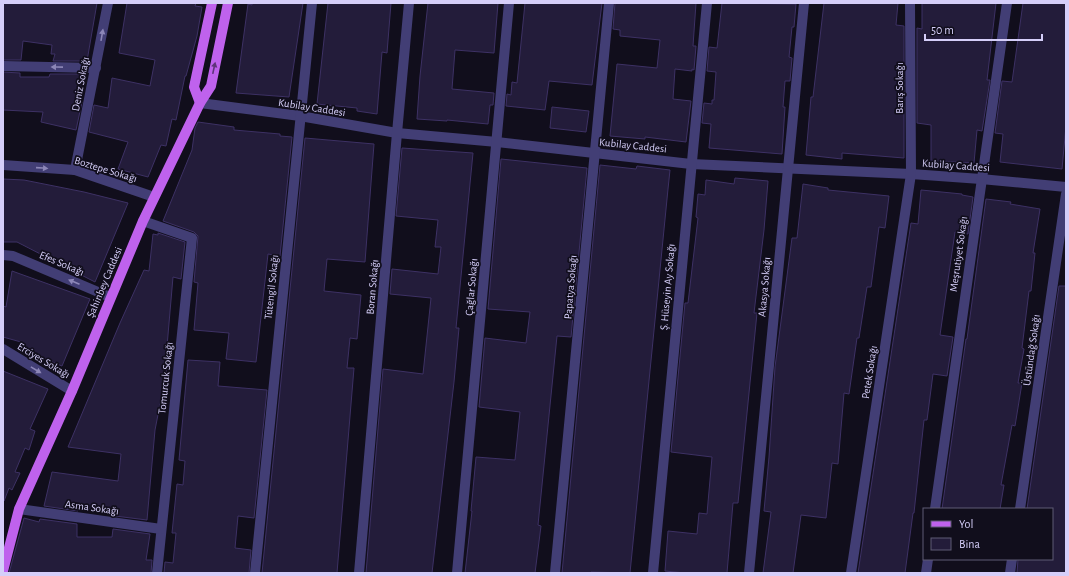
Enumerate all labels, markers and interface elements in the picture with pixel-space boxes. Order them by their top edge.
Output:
scale bar [925,16,1042,42]
text: 50 m [931,24,954,36]
one-way arrow [99,29,105,41]
street label: Deniz Sokağı [70,56,91,112]
one-way arrow [212,62,218,74]
street label: Barış Sokağı [894,62,905,114]
one-way arrow [50,64,63,70]
street label: Kubilay Caddesi [278,97,346,118]
street label: Kubilay Caddesi [599,136,667,155]
street label: Boztepe Sokağı [73,155,138,184]
street label: Kubilay Caddesi [922,158,990,173]
one-way arrow [36,164,48,171]
street label: Meşrutiyet Sokağı [948,216,969,293]
street label: Ş. Hüseyin Ay Sokağı [658,243,677,331]
street label: Şahinbey Caddesi [85,245,124,319]
street label: Efes Sokağı [38,249,86,278]
street label: Tütengil Sokağı [263,254,280,320]
street label: Papatya Sokağı [562,254,579,320]
street label: Akasya Sokağı [756,257,773,317]
street label: Çağlar Sokağı [464,258,479,316]
street label: Boran Sokağı [365,259,380,315]
one-way arrow [69,279,80,285]
street label: Üstündağ Sokağı [1021,314,1042,386]
street label: Erciyes Sokağı [15,340,72,380]
street label: Tomurcuk Sokağı [156,341,175,415]
street label: Petek Sokağı [860,345,879,400]
one-way arrow [30,366,42,373]
street label: Asma Sokağı [64,498,120,517]
legend [923,508,1053,560]
text: Yol [959,518,973,530]
text: Bina [959,538,981,550]

